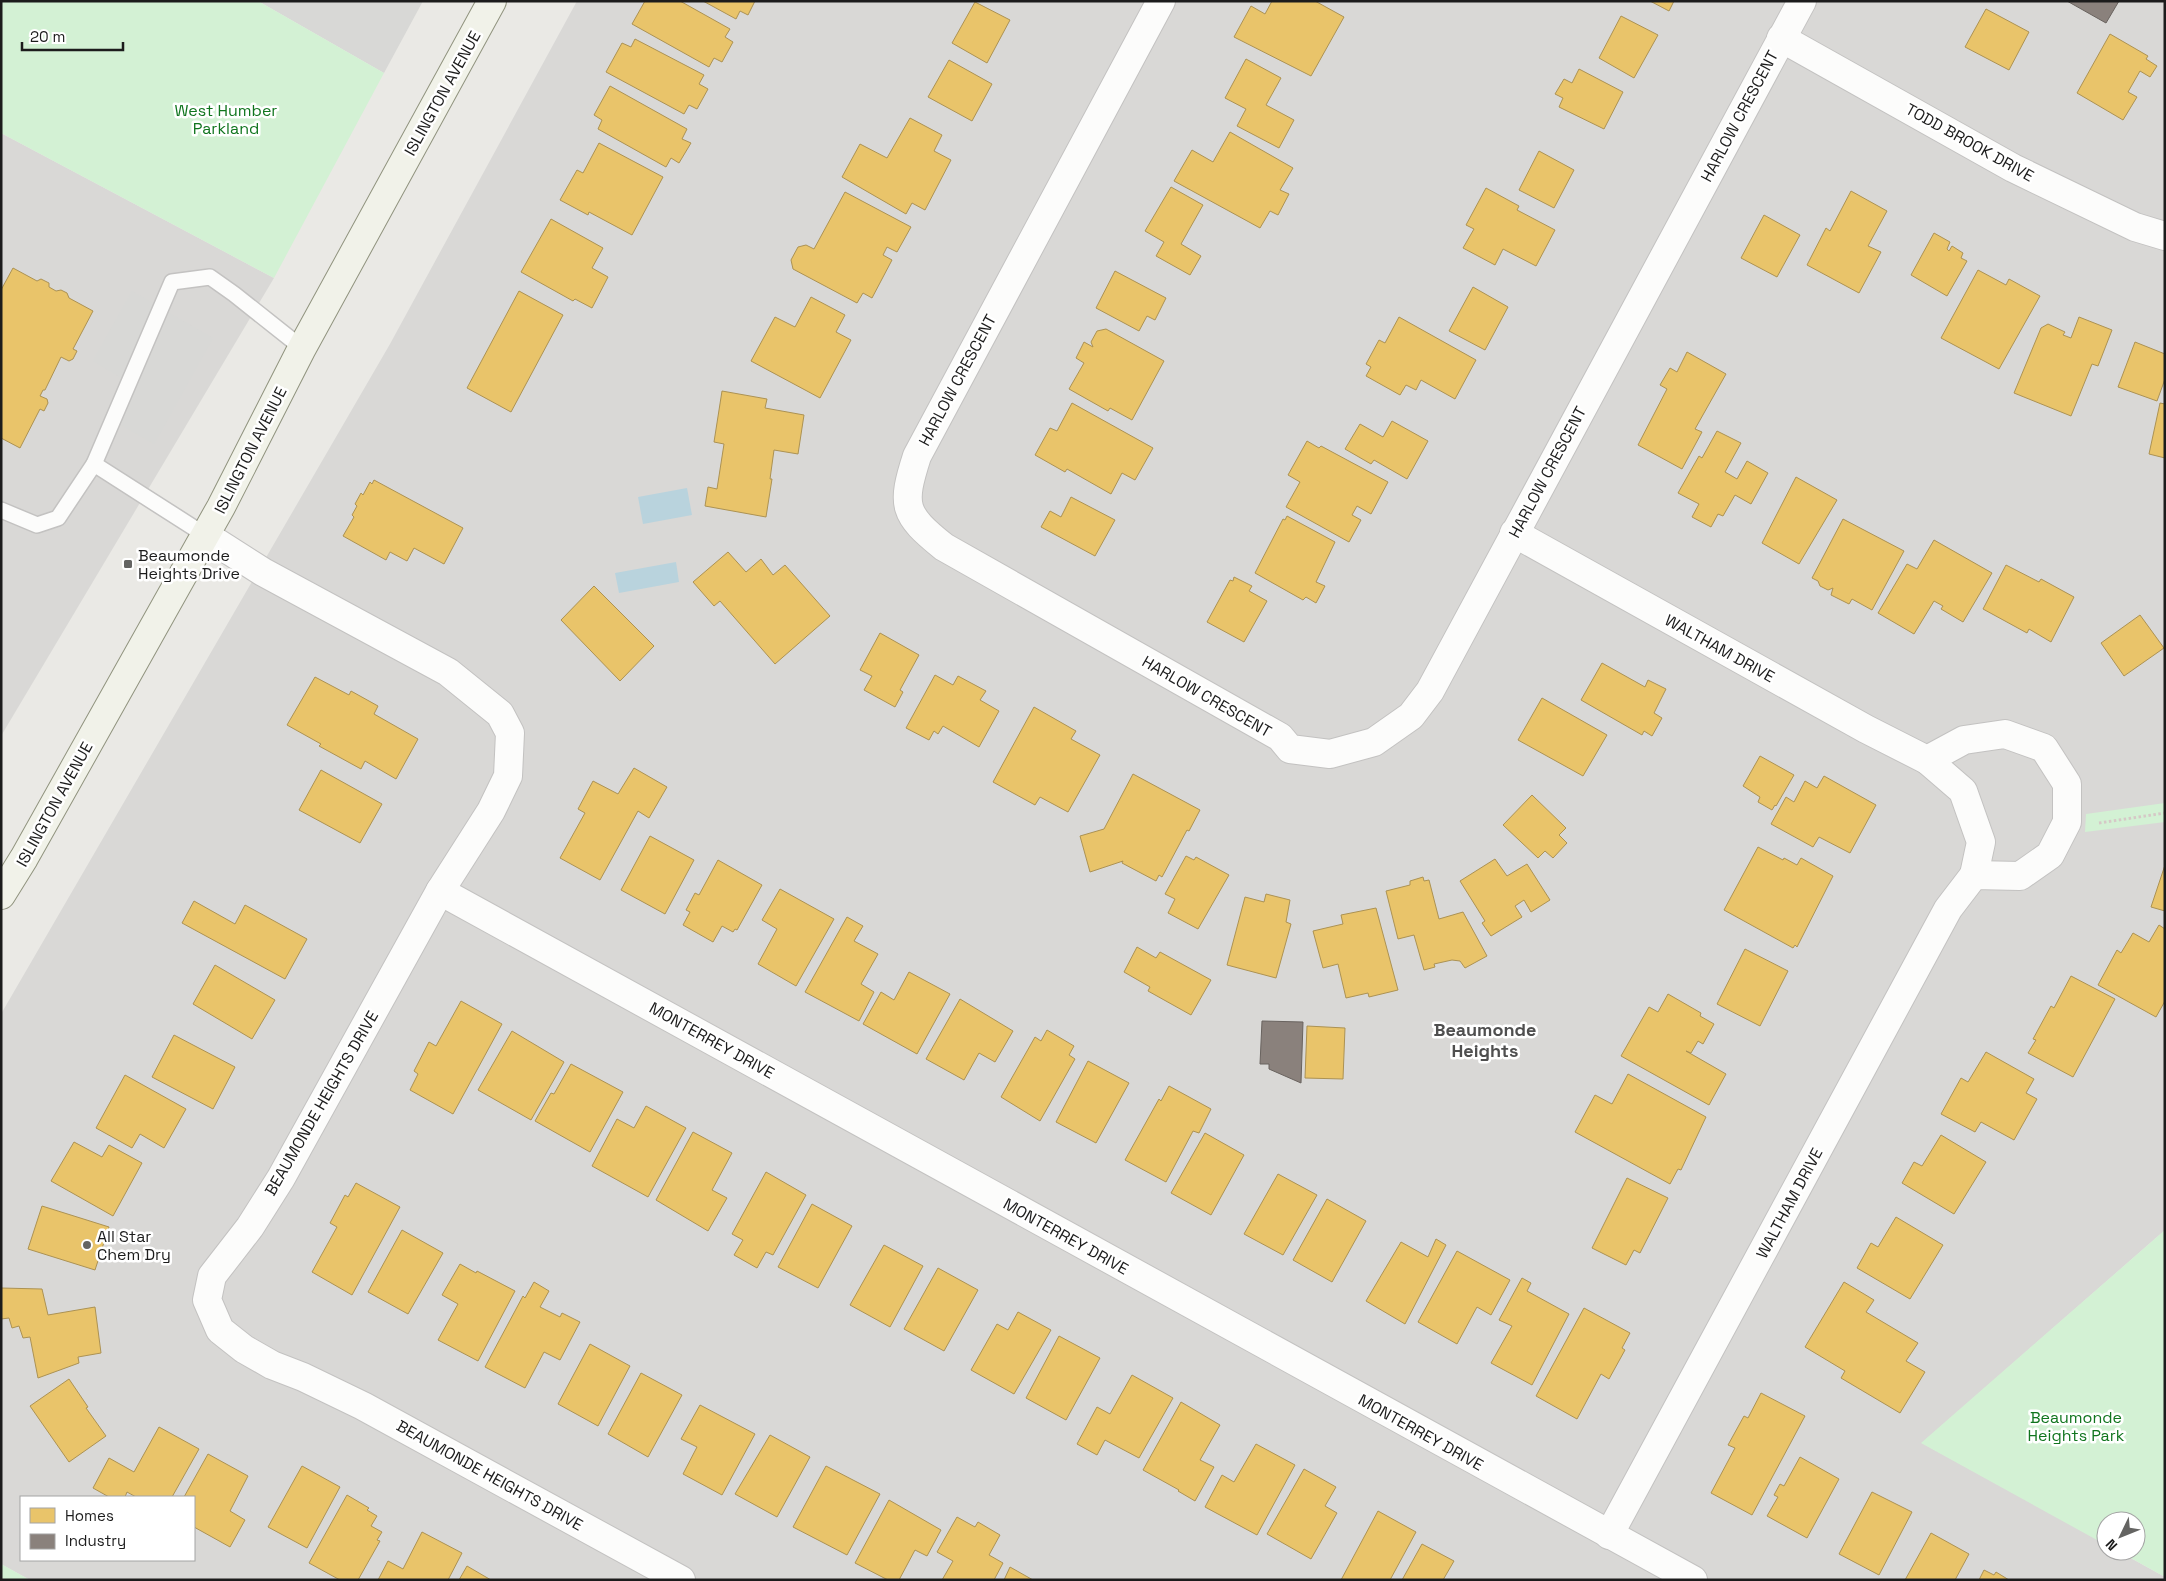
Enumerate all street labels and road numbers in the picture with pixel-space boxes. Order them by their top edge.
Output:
street label: ISLINGTON AVENUE [399,27,485,159]
street label: HARLOW CRESCENT [1696,47,1783,186]
street label: TODD BROOK DRIVE [1902,98,2038,186]
street label: HARLOW CRESCENT [914,311,1001,450]
street label: ISLINGTON AVENUE [209,383,292,517]
street label: HARLOW CRESCENT [1504,403,1591,542]
street label: WALTHAM DRIVE [1661,610,1778,687]
street label: HARLOW CRESCENT [1138,651,1275,742]
street label: ISLINGTON AVENUE [11,738,97,870]
street label: MONTERREY DRIVE [645,997,778,1084]
street label: BEAUMONDE HEIGHTS DRIVE [260,1007,383,1199]
street label: WALTHAM DRIVE [1751,1144,1827,1262]
street label: MONTERREY DRIVE [999,1193,1132,1280]
street label: MONTERREY DRIVE [1354,1389,1487,1476]
street label: BEAUMONDE HEIGHTS DRIVE [393,1415,587,1536]

